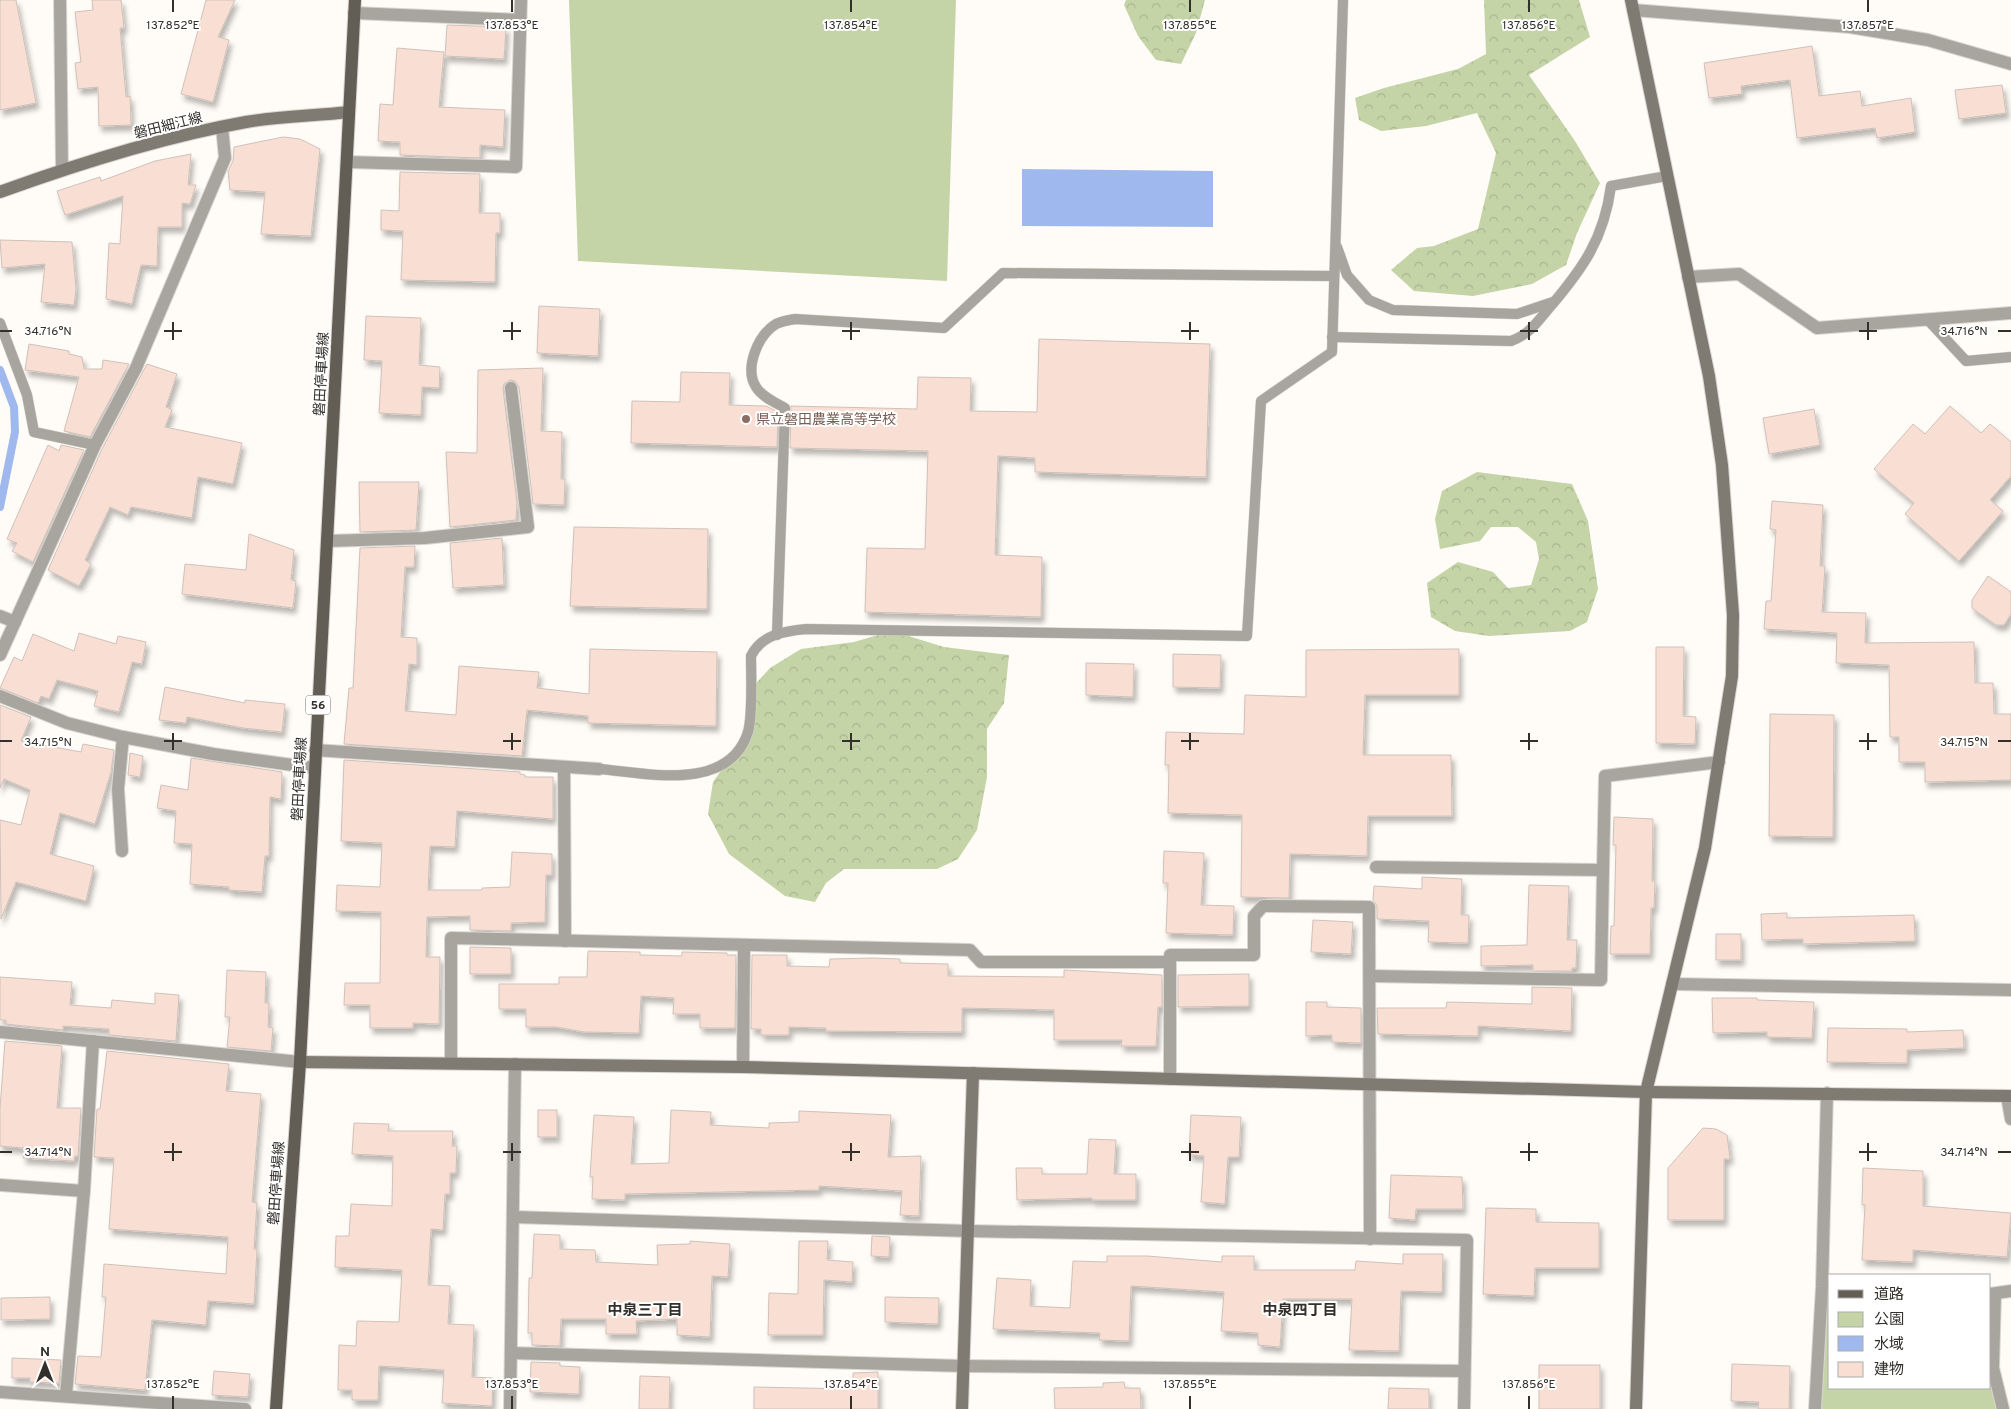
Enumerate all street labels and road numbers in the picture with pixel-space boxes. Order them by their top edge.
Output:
street label: 磐田細江線 [132,110,204,143]
street label: 磐田停車場線 [312,332,333,416]
road number: 56 [306,696,330,714]
street label: 磐田停車場線 [290,737,311,821]
street label: 磐田停車場線 [266,1141,289,1226]

